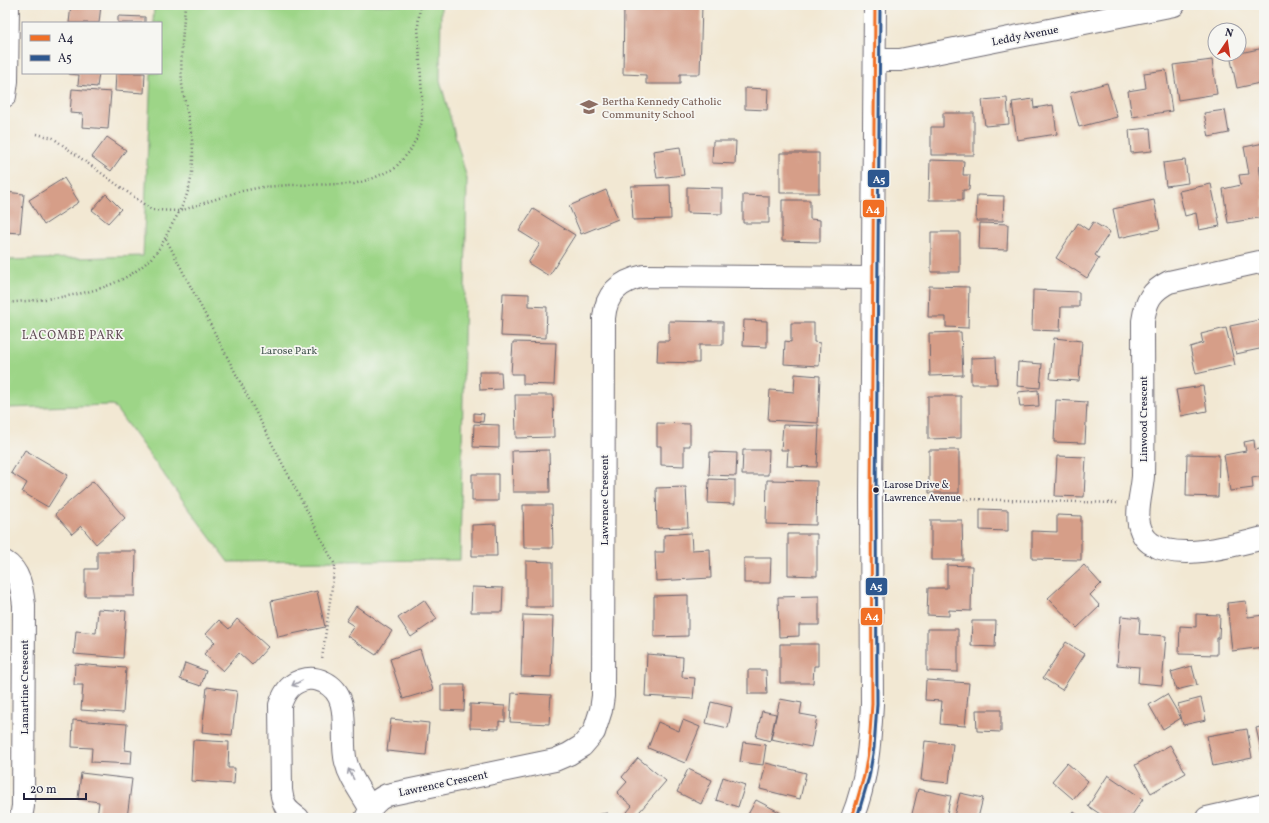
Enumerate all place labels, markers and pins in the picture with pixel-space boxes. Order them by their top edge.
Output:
place label: Bertha Kennedy Catholic Community School [602,95,722,123]
school or university icon: Bertha Kennedy Catholic Community School [579,97,599,117]
place label: Larose Drive & Lawrence Avenue [884,478,961,505]
marker: Larose Drive & Lawrence Avenue [871,485,881,495]

